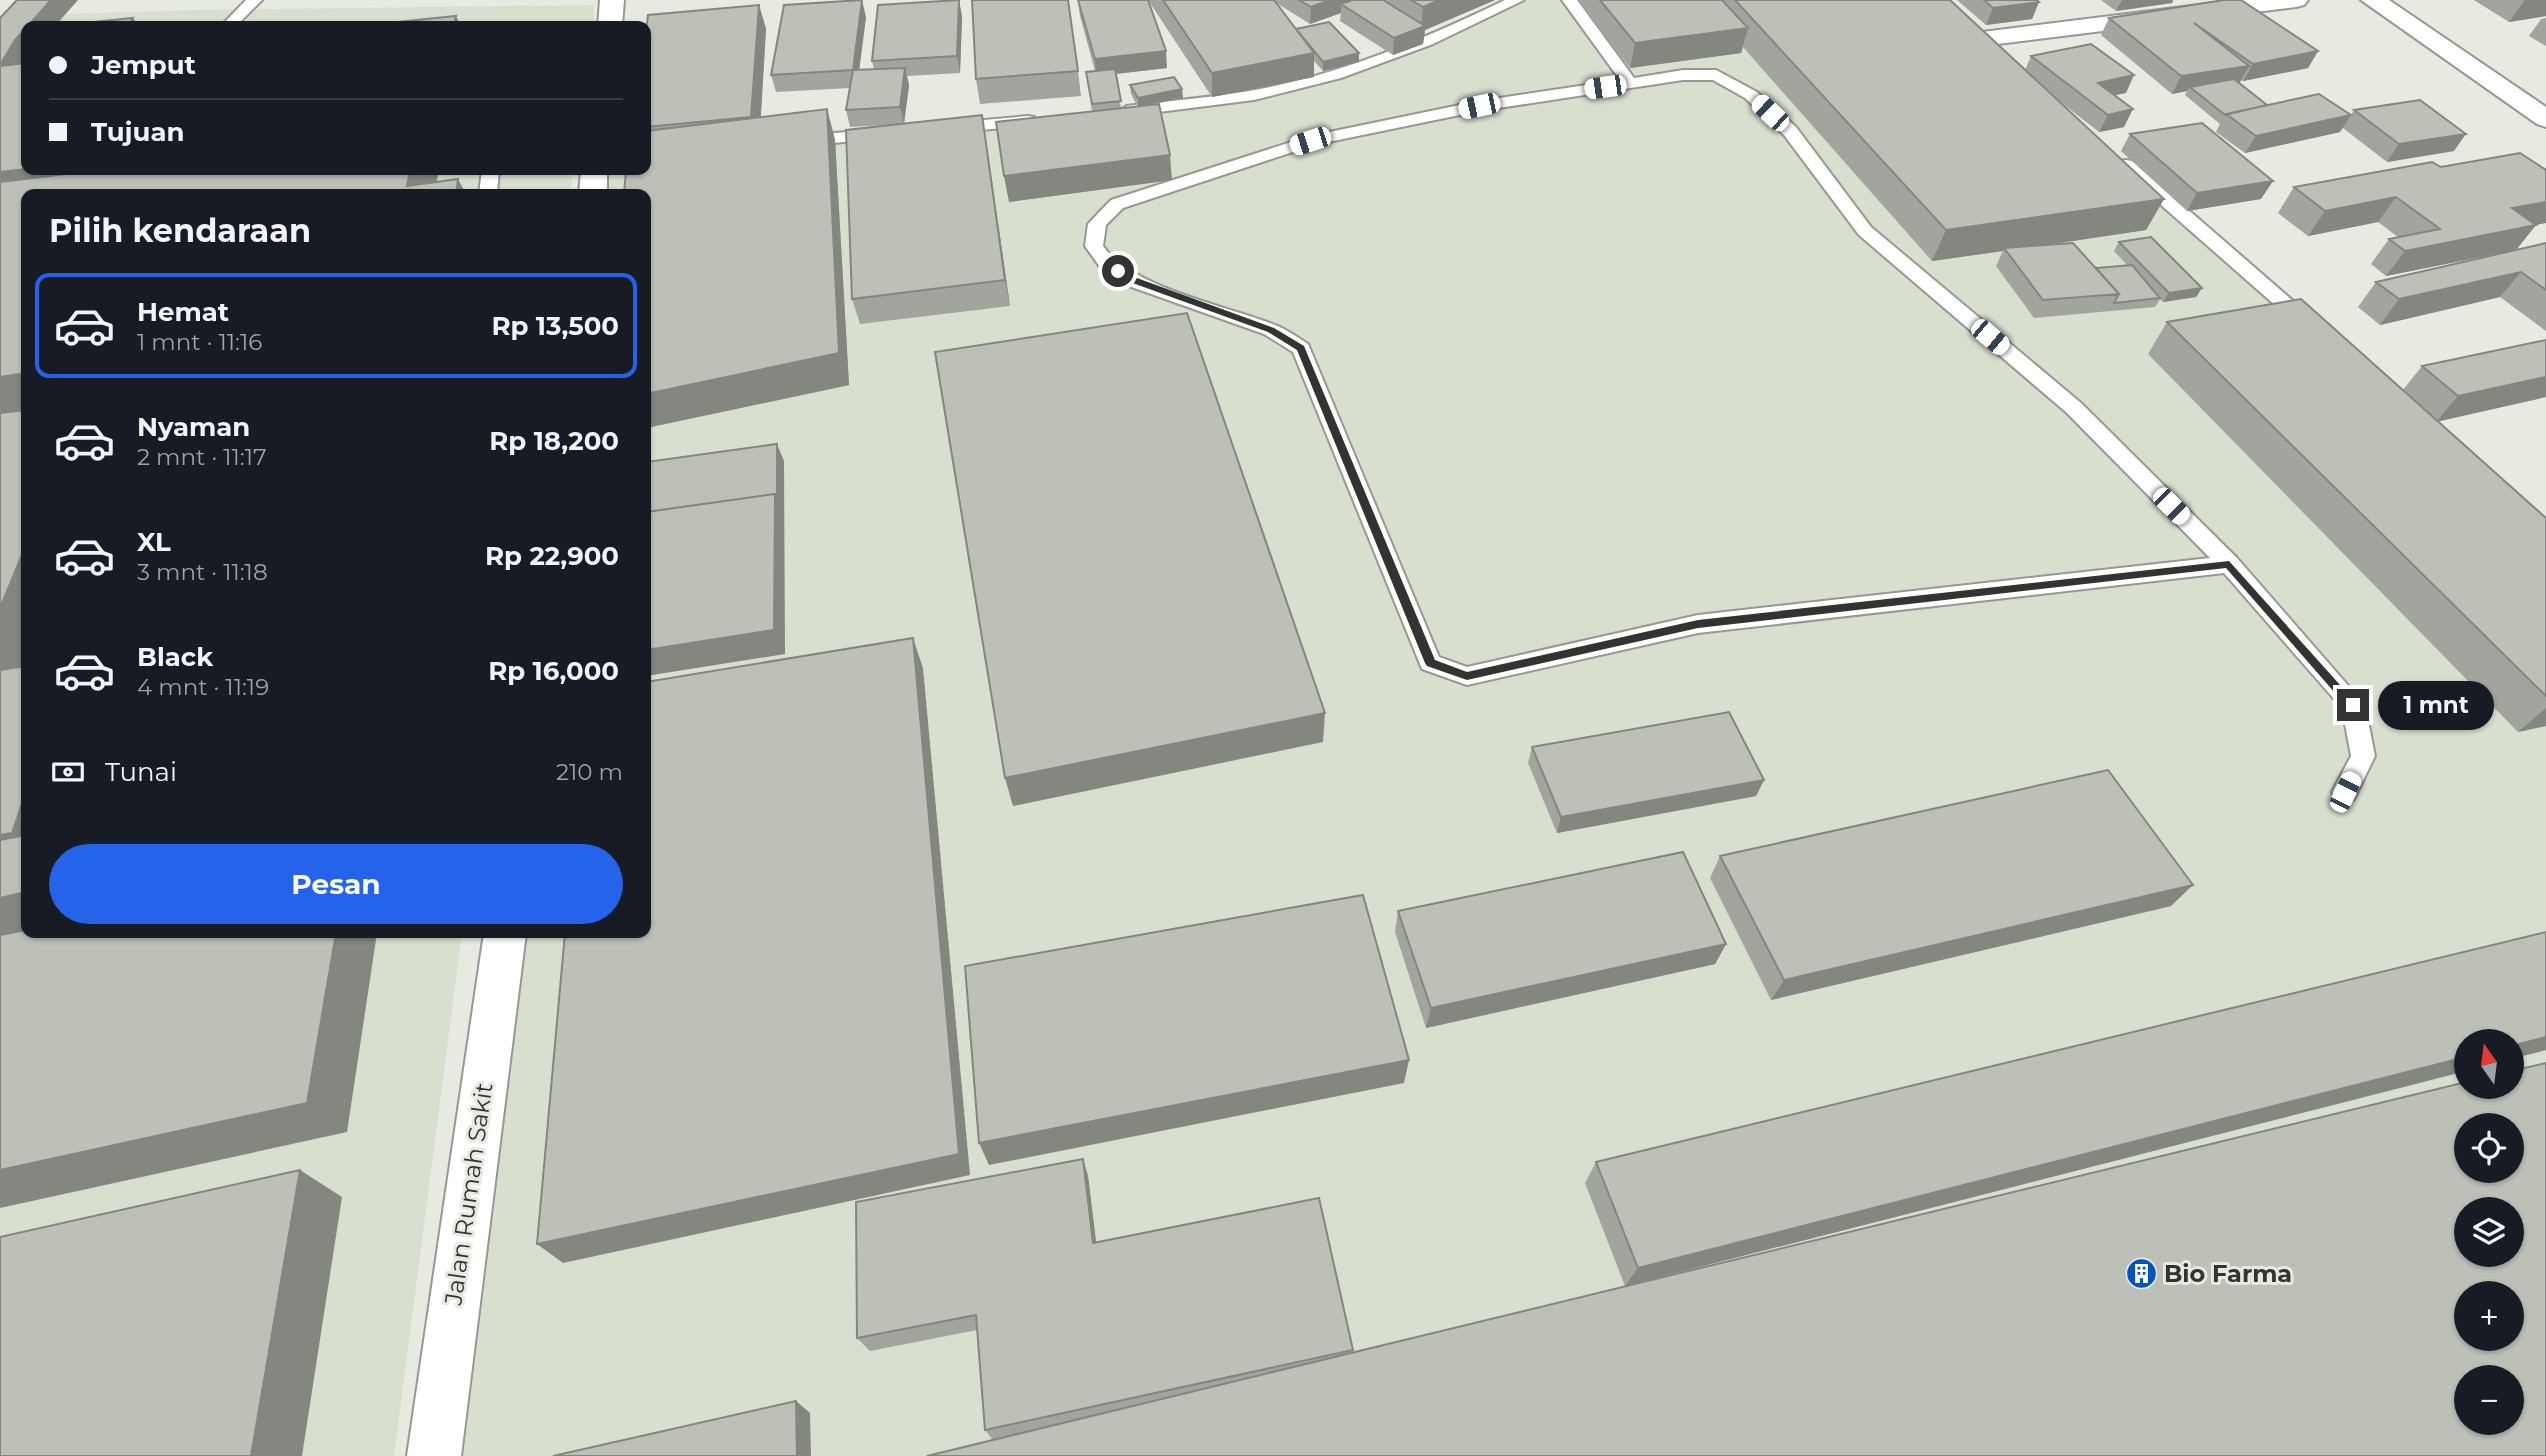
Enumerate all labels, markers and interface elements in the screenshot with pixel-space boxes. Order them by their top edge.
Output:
text: Jemput [91,49,196,81]
car [1583,74,1628,100]
car [1457,91,1502,121]
car [1748,91,1793,135]
text: Tujuan [91,116,184,148]
car [1287,125,1334,157]
text: Pilih kendaraan [49,211,311,250]
route start [1102,255,1134,287]
icon: car [53,294,116,357]
text: Hemat [137,296,229,328]
text: Rp 13,500 [491,310,619,342]
car [1968,315,2013,359]
text: 1 mnt · 11:16 [137,328,262,356]
icon: car [53,409,116,472]
text: Nyaman [137,411,250,443]
text: Rp 18,200 [489,425,619,457]
text: 2 mnt · 11:17 [137,443,267,471]
car [2149,484,2194,528]
icon: car [53,524,116,587]
text: XL [137,526,171,558]
text: Rp 22,900 [485,540,619,572]
text: 3 mnt · 11:18 [137,558,268,586]
icon: car [53,639,116,702]
text: Black [137,641,213,673]
text: Rp 16,000 [488,655,619,687]
text: 4 mnt · 11:19 [137,673,269,701]
callout: 1 mnt [2378,680,2493,730]
route end [2337,689,2369,721]
text: 1 mnt [2403,691,2469,719]
icon: cash [49,753,87,791]
text: Tunai [105,756,177,788]
text: 210 m [556,758,623,786]
car [2327,769,2364,815]
button: Pesan [49,844,623,924]
north arrow [2454,1029,2524,1099]
map controls [2454,1029,2524,1435]
street label: Jalan Rumah Sakit [438,1081,498,1308]
button: locate [2454,1113,2524,1183]
button: layers [2454,1197,2524,1267]
building icon: Bio Farma [2124,1257,2158,1291]
place label: Bio Farma [2164,1259,2292,1288]
button: + [2454,1281,2524,1351]
button: − [2454,1365,2524,1435]

